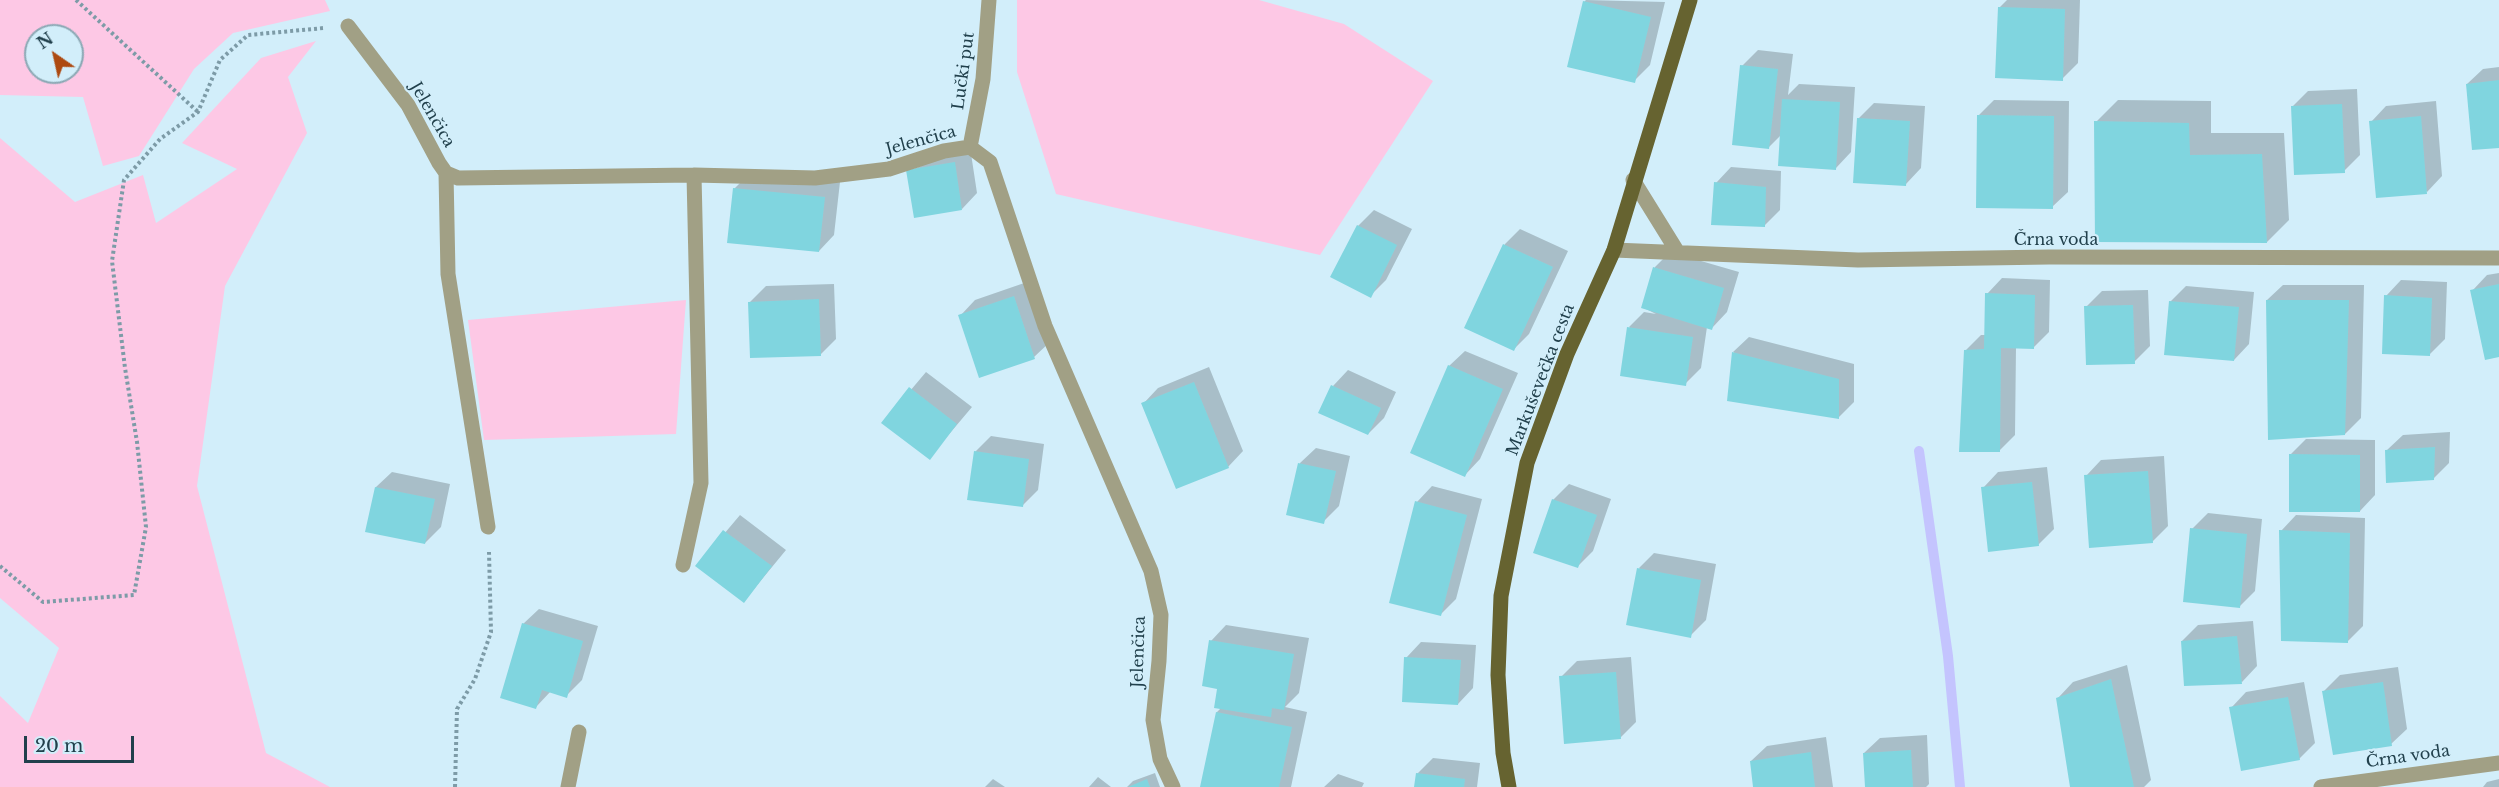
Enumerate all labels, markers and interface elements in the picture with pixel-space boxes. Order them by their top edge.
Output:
north arrow [24,24,84,84]
text: N [33,28,57,53]
street label: Lučki put [949,31,979,111]
street label: Jelenčica [406,79,458,151]
street label: Jelenčica [884,122,958,160]
street label: Črna voda [2014,230,2098,250]
street label: Markuševečka cesta [1503,301,1579,459]
street label: Jelenčica [1128,616,1150,688]
scale bar [27,724,136,762]
text: 20 m [35,735,83,757]
street label: Črna voda [2365,742,2451,772]

